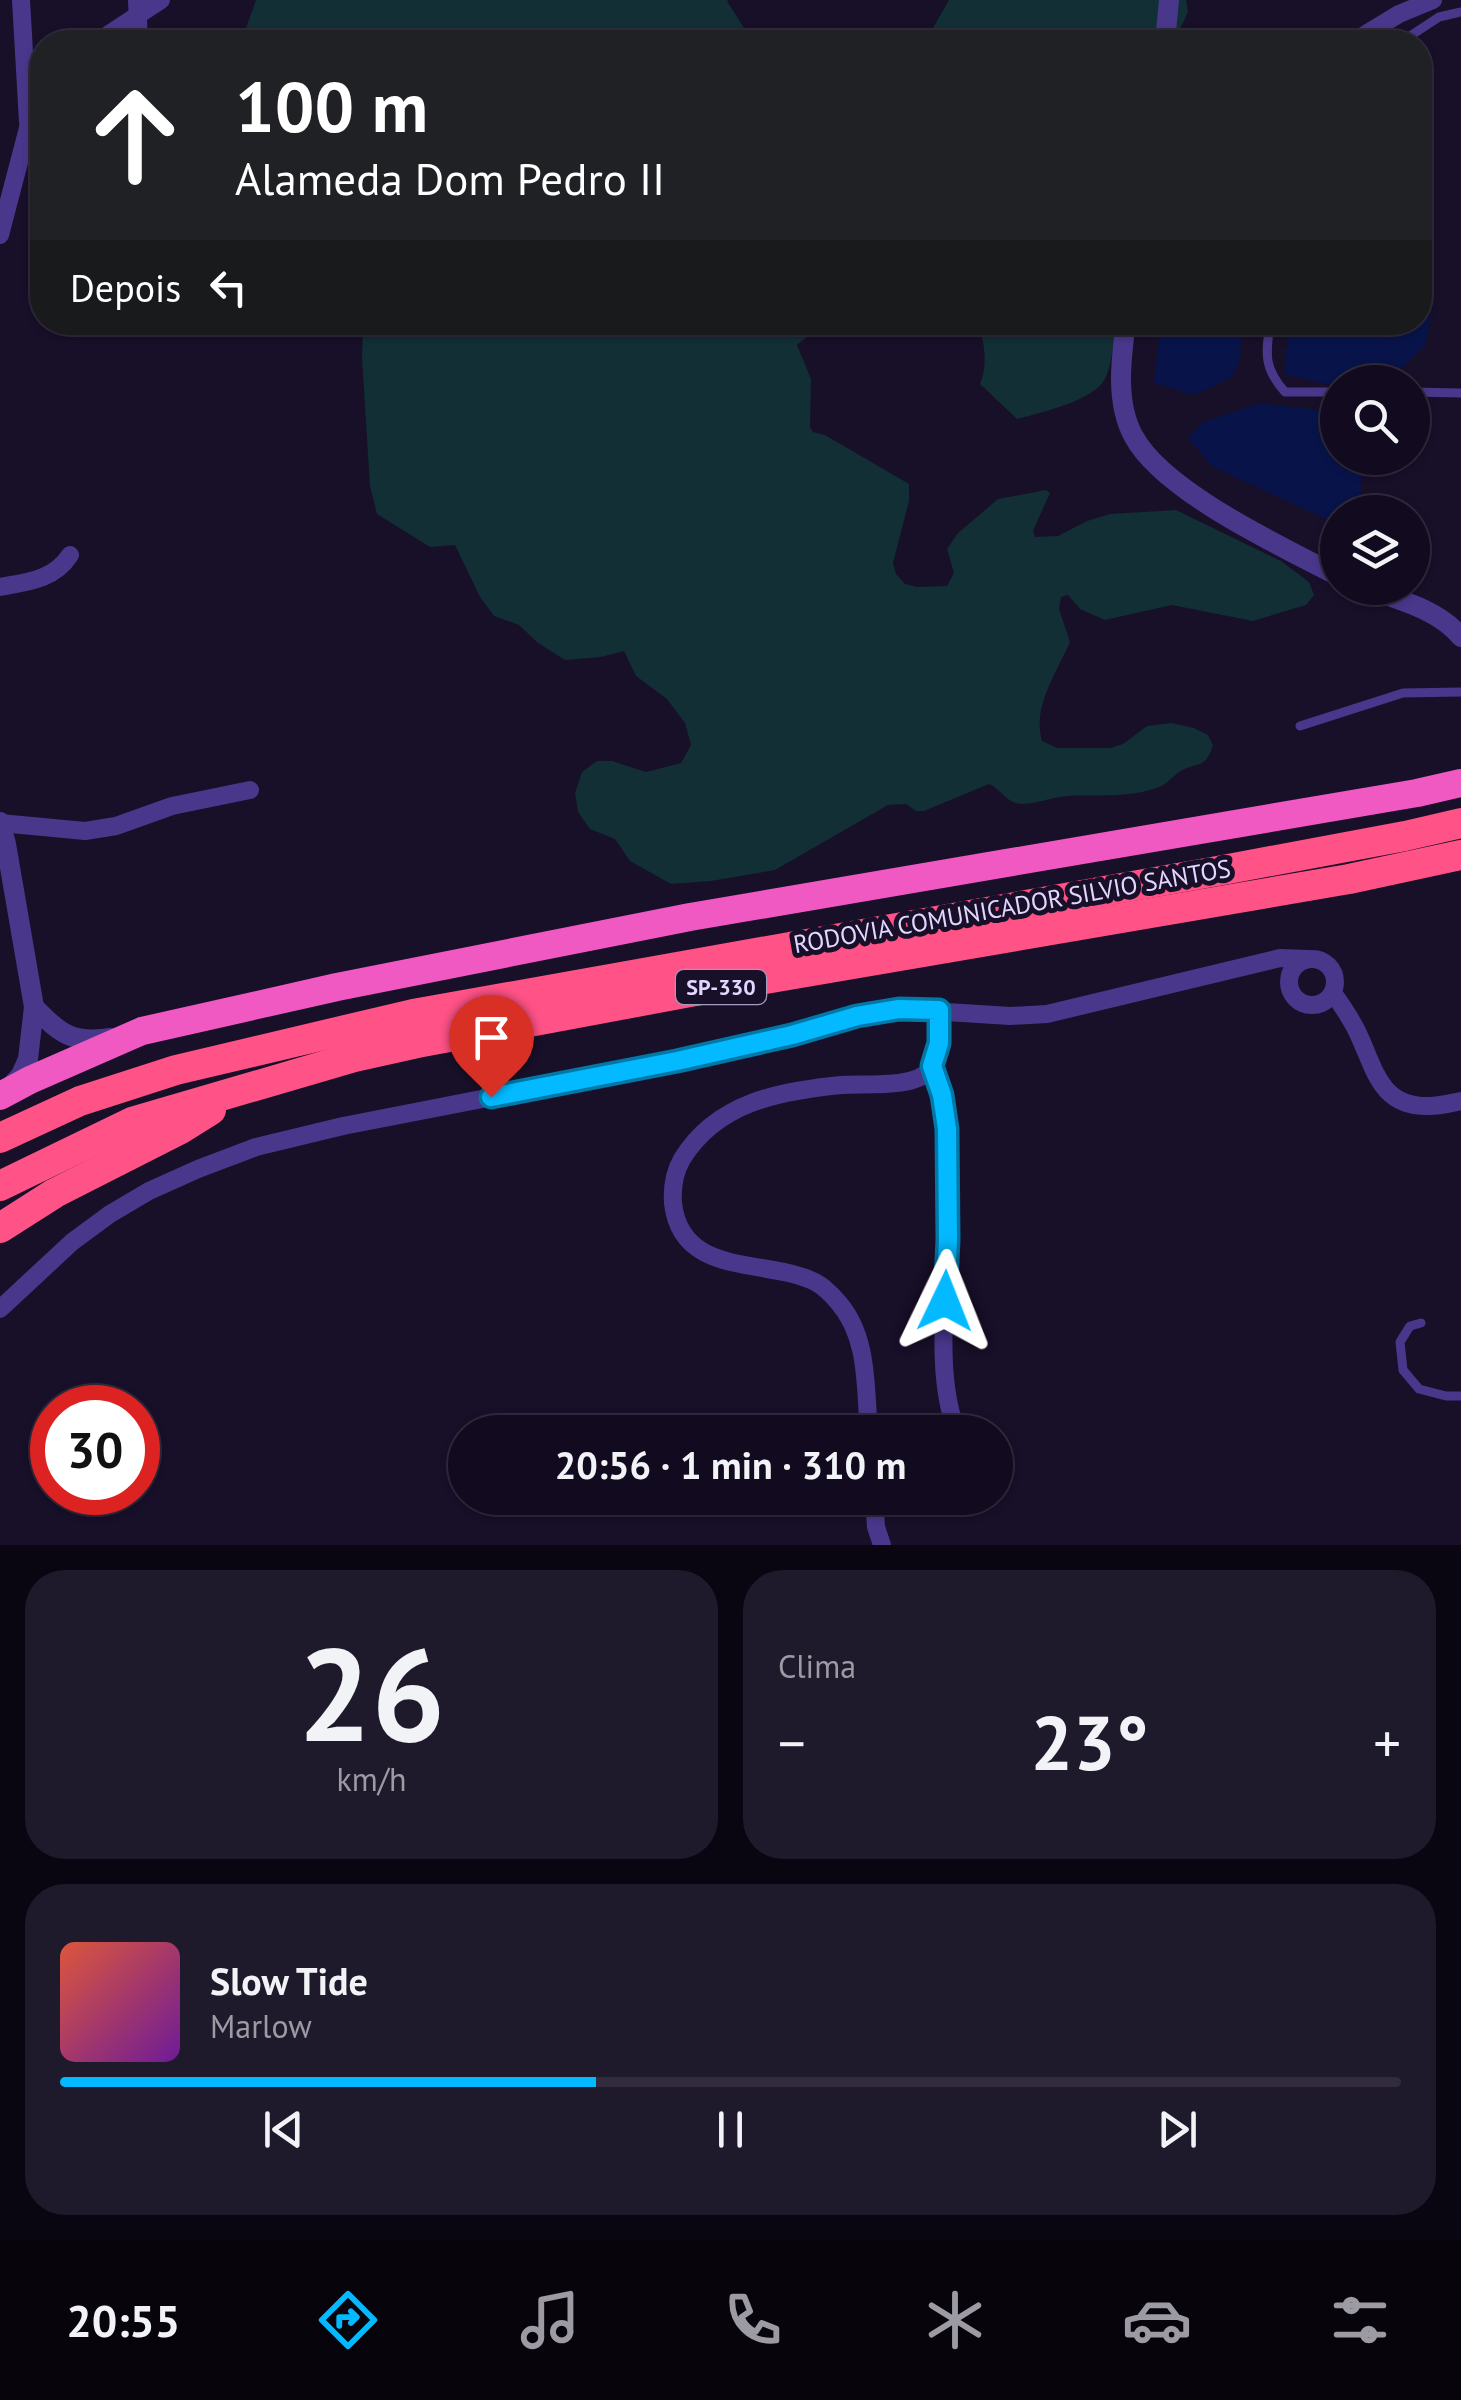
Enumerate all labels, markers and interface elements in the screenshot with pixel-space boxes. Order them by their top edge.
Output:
text: 100 m [235,61,428,151]
icon: ahead [70,70,200,200]
text: Alameda Dom Pedro II [235,149,665,207]
icon: left [201,260,256,315]
text: Depois [70,263,181,312]
map controls [1320,365,1430,605]
button: search [1320,365,1430,475]
button: layers [1320,495,1430,605]
street label: RODOVIA COMUNICADOR SILVIO SANTOS [791,852,1233,960]
road number: SP-330 [676,970,766,1004]
pin [449,995,534,1098]
icon: arrive [464,1010,519,1065]
position arrow [893,1249,997,1353]
speed limit sign: 30 [30,1385,160,1515]
text: 20:56 · 1 min · 310 m [555,1440,906,1489]
text: 26 [298,1609,445,1777]
text: Clima [778,1645,856,1687]
text: 23° [1031,1694,1148,1791]
text: − [778,1707,806,1778]
text: + [1373,1707,1401,1778]
text: km/h [336,1758,407,1800]
text: Slow Tide [210,1956,368,2005]
text: Marlow [210,2005,312,2047]
icon: previous [256,2102,311,2157]
icon: pause [703,2102,758,2157]
icon: next [1150,2102,1205,2157]
icon: directions [313,2285,383,2355]
icon: music [515,2285,585,2355]
icon: phone [718,2285,788,2355]
icon: climate [920,2285,990,2355]
icon: car [1122,2285,1192,2355]
icon: filters [1325,2285,1395,2355]
text: 20:55 [66,2291,180,2349]

